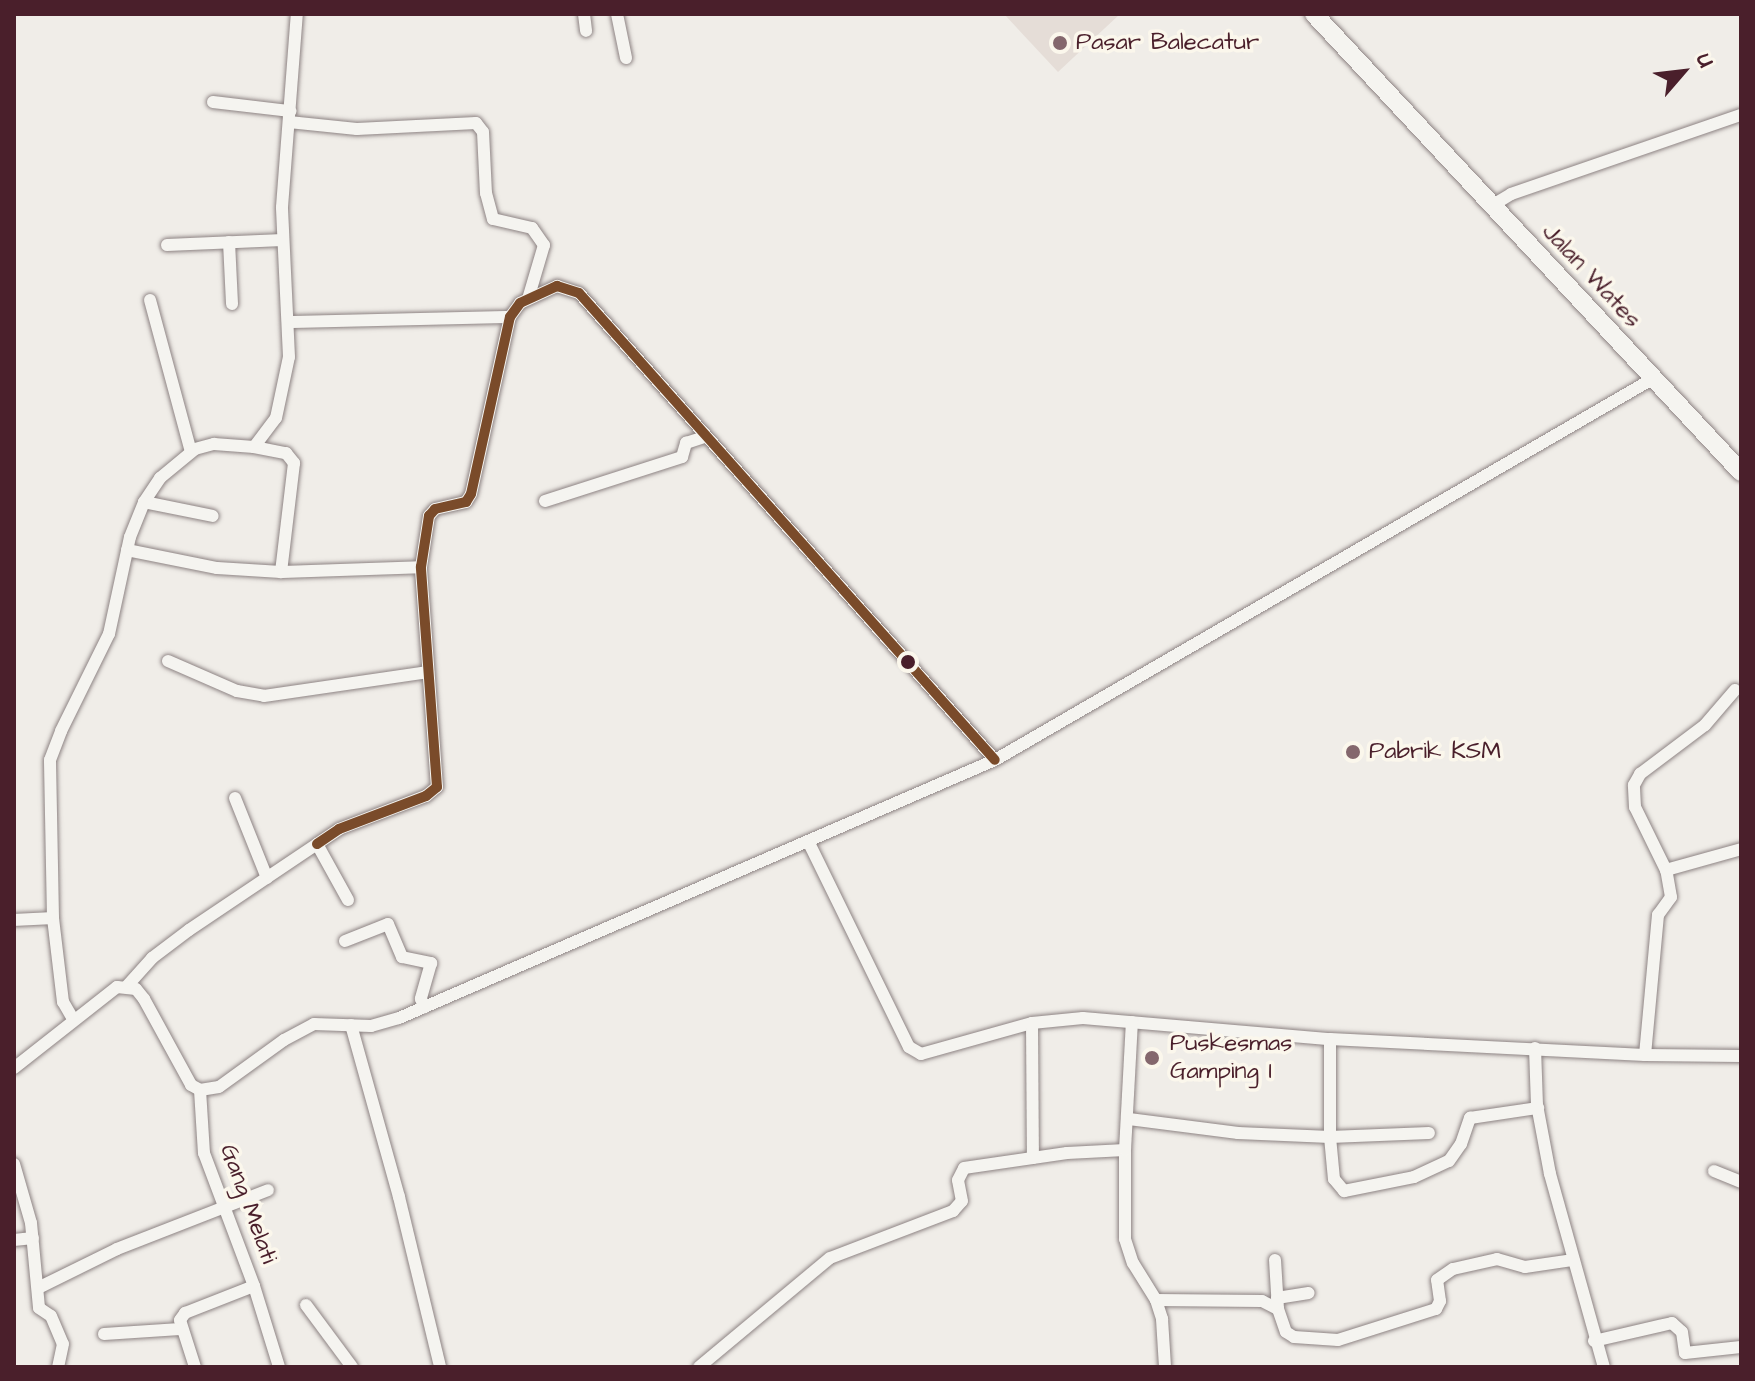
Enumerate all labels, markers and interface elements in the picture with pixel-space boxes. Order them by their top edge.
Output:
place label: Pasar Balecatur [1076,29,1259,57]
north arrow [1643,32,1723,112]
marker: Pasar Balecatur [1051,34,1069,52]
text: U [1688,48,1721,73]
street label: Jalan Wates [1535,218,1647,334]
unlabelled marker [900,654,916,670]
place label: Pabrik KSM [1369,738,1501,766]
marker: Pabrik KSM [1344,743,1362,761]
place label: Puskesmas Gamping I [1170,1030,1292,1086]
marker: Puskesmas Gamping I [1141,1047,1163,1069]
street label: Gang Melati [213,1140,283,1268]

